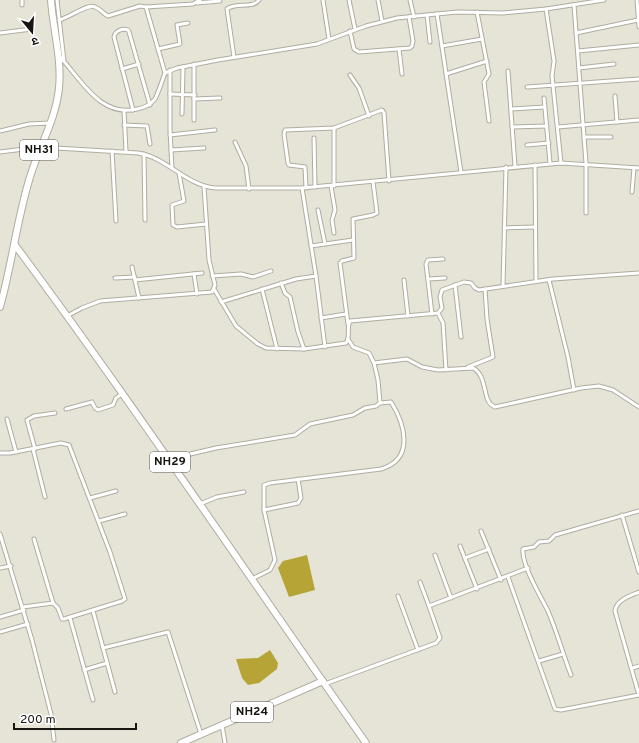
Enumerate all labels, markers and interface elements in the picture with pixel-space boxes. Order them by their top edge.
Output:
north arrow [12,12,52,52]
text: उ [29,33,40,48]
road number: NH31 [20,140,58,160]
road number: NH29 [150,452,190,472]
road number: NH24 [231,702,273,722]
scale bar [14,705,136,731]
text: 200 m [20,712,56,728]

